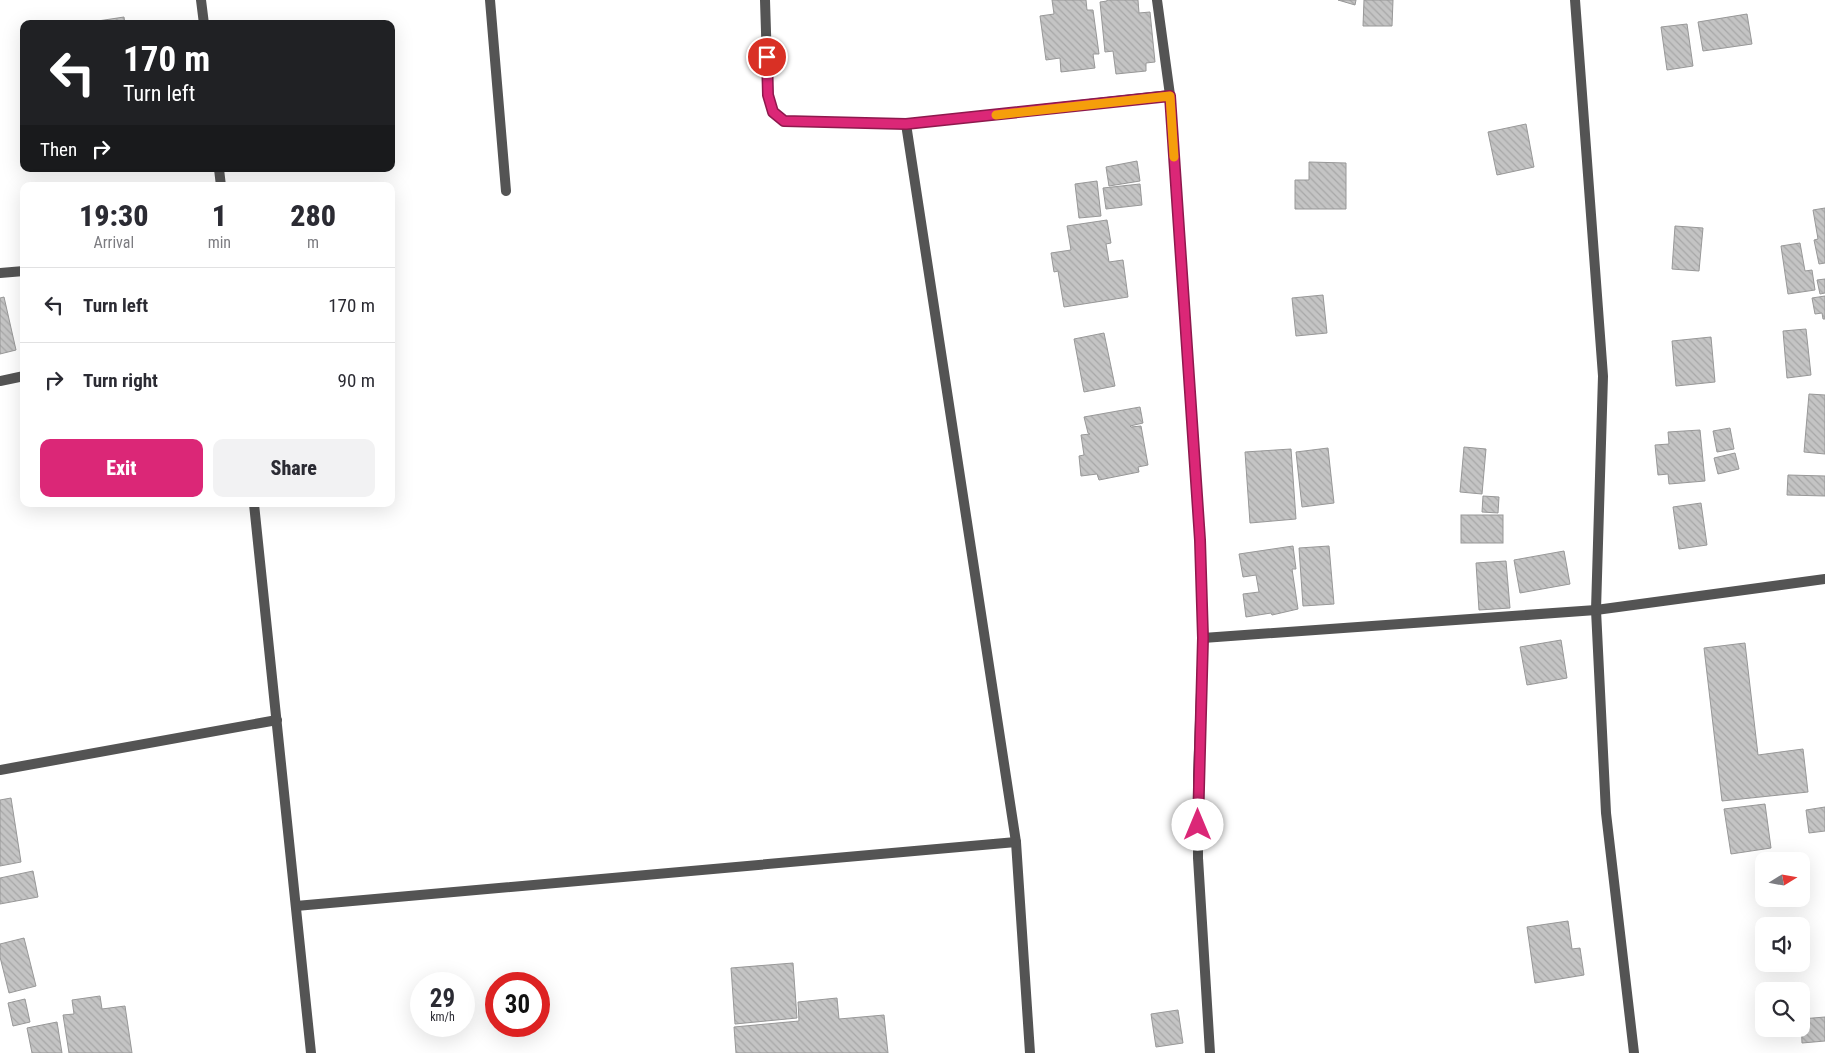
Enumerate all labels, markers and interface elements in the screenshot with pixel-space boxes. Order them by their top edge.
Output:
pin [746,36,788,78]
text: 170 m [123,39,210,80]
icon: left [40,40,105,105]
icon: arrive [753,43,781,71]
text: Turn left [123,81,195,106]
icon: right [87,135,115,163]
text: Then [40,138,77,161]
text: 19:30 [79,198,149,233]
text: 1 [212,198,227,233]
text: 280 [290,198,336,233]
text: Arrival [93,233,134,252]
text: min [208,233,231,252]
text: m [307,233,319,252]
icon: left [40,291,68,319]
text: Turn left [83,294,148,317]
text: 170 m [328,294,375,317]
icon: right [40,366,68,394]
text: Turn right [83,369,158,392]
text: 90 m [338,369,375,392]
button: Exit [40,439,203,497]
button: Share [213,439,375,497]
position arrow [1171,798,1223,850]
north arrow [1755,852,1810,908]
map controls [1755,852,1810,1037]
button: sound [1755,917,1810,972]
speed limit sign: 30 [485,972,550,1037]
button: search [1755,982,1810,1037]
text: 29 [430,984,455,1013]
text: km/h [430,1010,455,1024]

